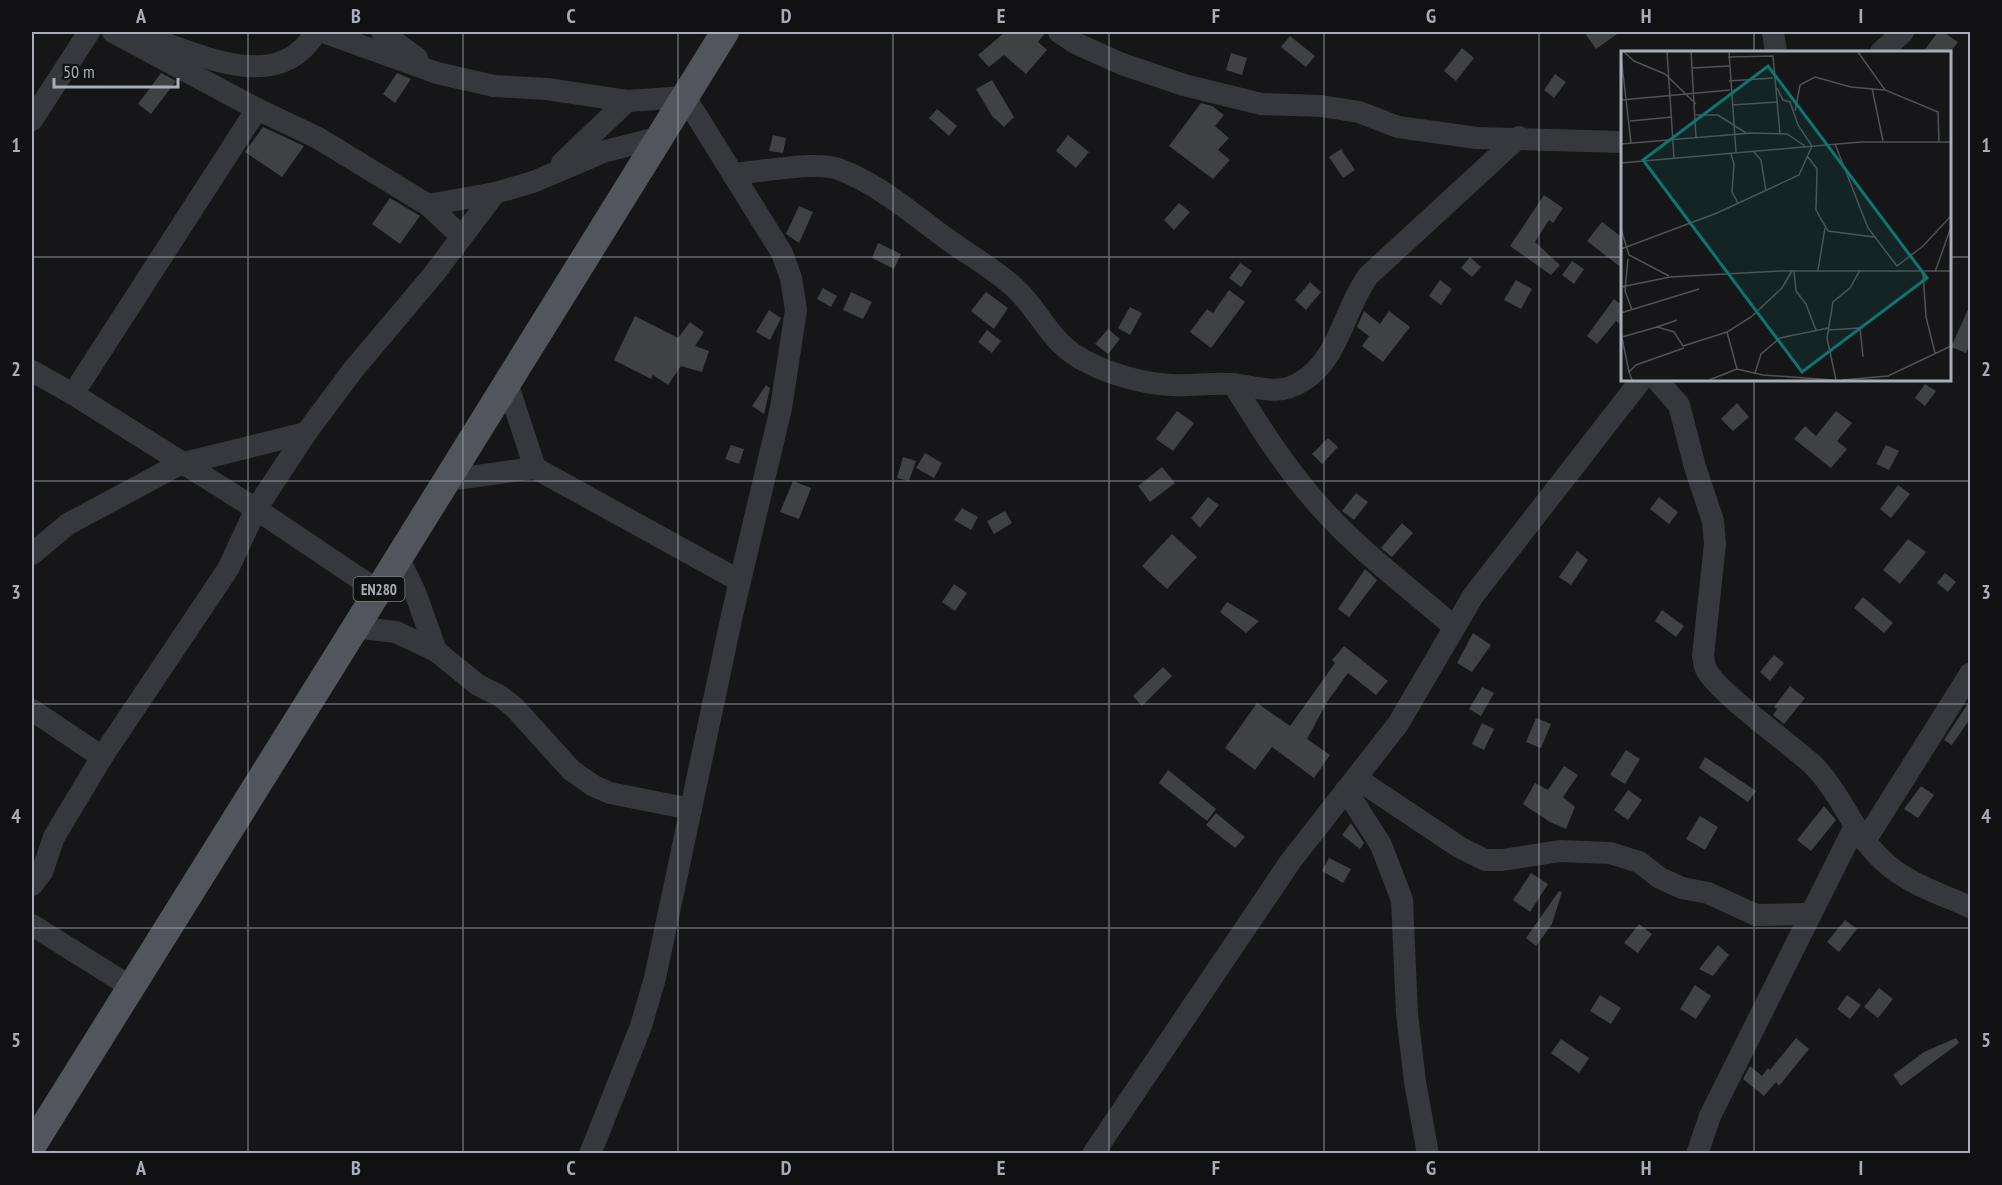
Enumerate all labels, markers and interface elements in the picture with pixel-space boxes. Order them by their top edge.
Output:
text: A [135,3,147,29]
text: B [351,3,361,29]
text: C [566,3,576,29]
text: D [781,3,792,29]
text: E [997,3,1005,29]
text: F [1212,3,1220,29]
text: G [1426,3,1436,29]
text: H [1641,3,1651,29]
text: I [1859,3,1863,29]
scale bar [54,51,178,89]
inset map [1621,51,1951,381]
text: 50 m [63,60,95,83]
text: 1 [11,132,21,158]
text: 1 [1981,132,1991,158]
text: 2 [11,356,21,382]
text: 2 [1981,356,1991,382]
road number: EN280 [354,577,404,601]
text: 3 [11,579,21,605]
text: 3 [1981,579,1991,605]
text: 4 [11,803,21,829]
text: 4 [1981,803,1991,829]
text: 5 [11,1027,21,1053]
text: 5 [1981,1027,1991,1053]
text: A [135,1155,147,1181]
text: B [351,1155,361,1181]
text: C [566,1155,576,1181]
text: D [781,1155,792,1181]
text: E [997,1155,1005,1181]
text: F [1212,1155,1220,1181]
text: G [1426,1155,1436,1181]
text: H [1641,1155,1651,1181]
text: I [1859,1155,1863,1181]

